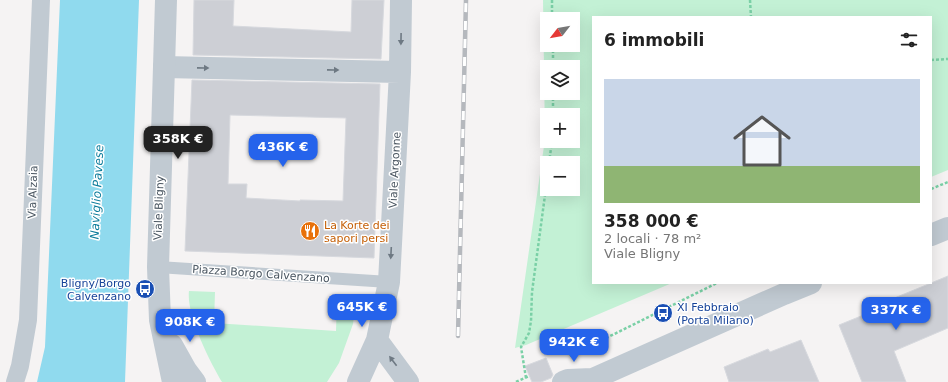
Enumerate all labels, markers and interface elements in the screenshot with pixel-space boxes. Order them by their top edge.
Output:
north arrow [540,12,580,52]
map controls [540,12,580,196]
icon: filters [898,29,920,51]
text: 6 immobili [604,30,704,50]
one-way arrow [398,33,404,46]
button: layers [540,60,580,100]
one-way arrow [197,64,209,71]
one-way arrow [327,67,340,73]
icon: home [726,105,798,177]
button: + [540,108,580,148]
pin: 358K € [145,126,211,160]
text: 358K € [153,131,203,146]
street label: Viale Argonne [387,131,404,209]
pin: 436K € [250,134,316,168]
text: 436K € [258,139,308,154]
water label: Naviglio Pavese [88,144,106,240]
button: − [540,156,580,196]
street label: Via Alzaia [26,165,40,219]
street label: Viale Bligny [151,175,167,240]
text: 358 000 € [604,211,699,231]
place label: La Korte dei sapori persi [324,219,390,245]
restaurant icon: La Korte dei sapori persi [299,220,321,242]
text: 2 locali · 78 m² [604,231,701,246]
text: Viale Bligny [604,246,680,261]
one-way arrow [387,247,394,259]
street label: Piazza Borgo Calvenzano [192,263,330,285]
place label: Bligny/Borgo Calvenzano [61,277,131,303]
bus stop icon: Bligny/Borgo Calvenzano [134,278,156,300]
pin: 645K € [329,294,395,328]
pin: 337K € [863,297,929,331]
text: 645K € [337,299,387,314]
place label: XI Febbraio (Porta Milano) [677,301,754,327]
bus stop icon: XI Febbraio (Porta Milano) [652,302,674,324]
text: 337K € [871,302,921,317]
pin: 908K € [157,309,223,343]
text: 908K € [165,314,215,329]
pin: 942K € [541,329,607,363]
text: 942K € [549,334,599,349]
one-way arrow [389,355,397,366]

